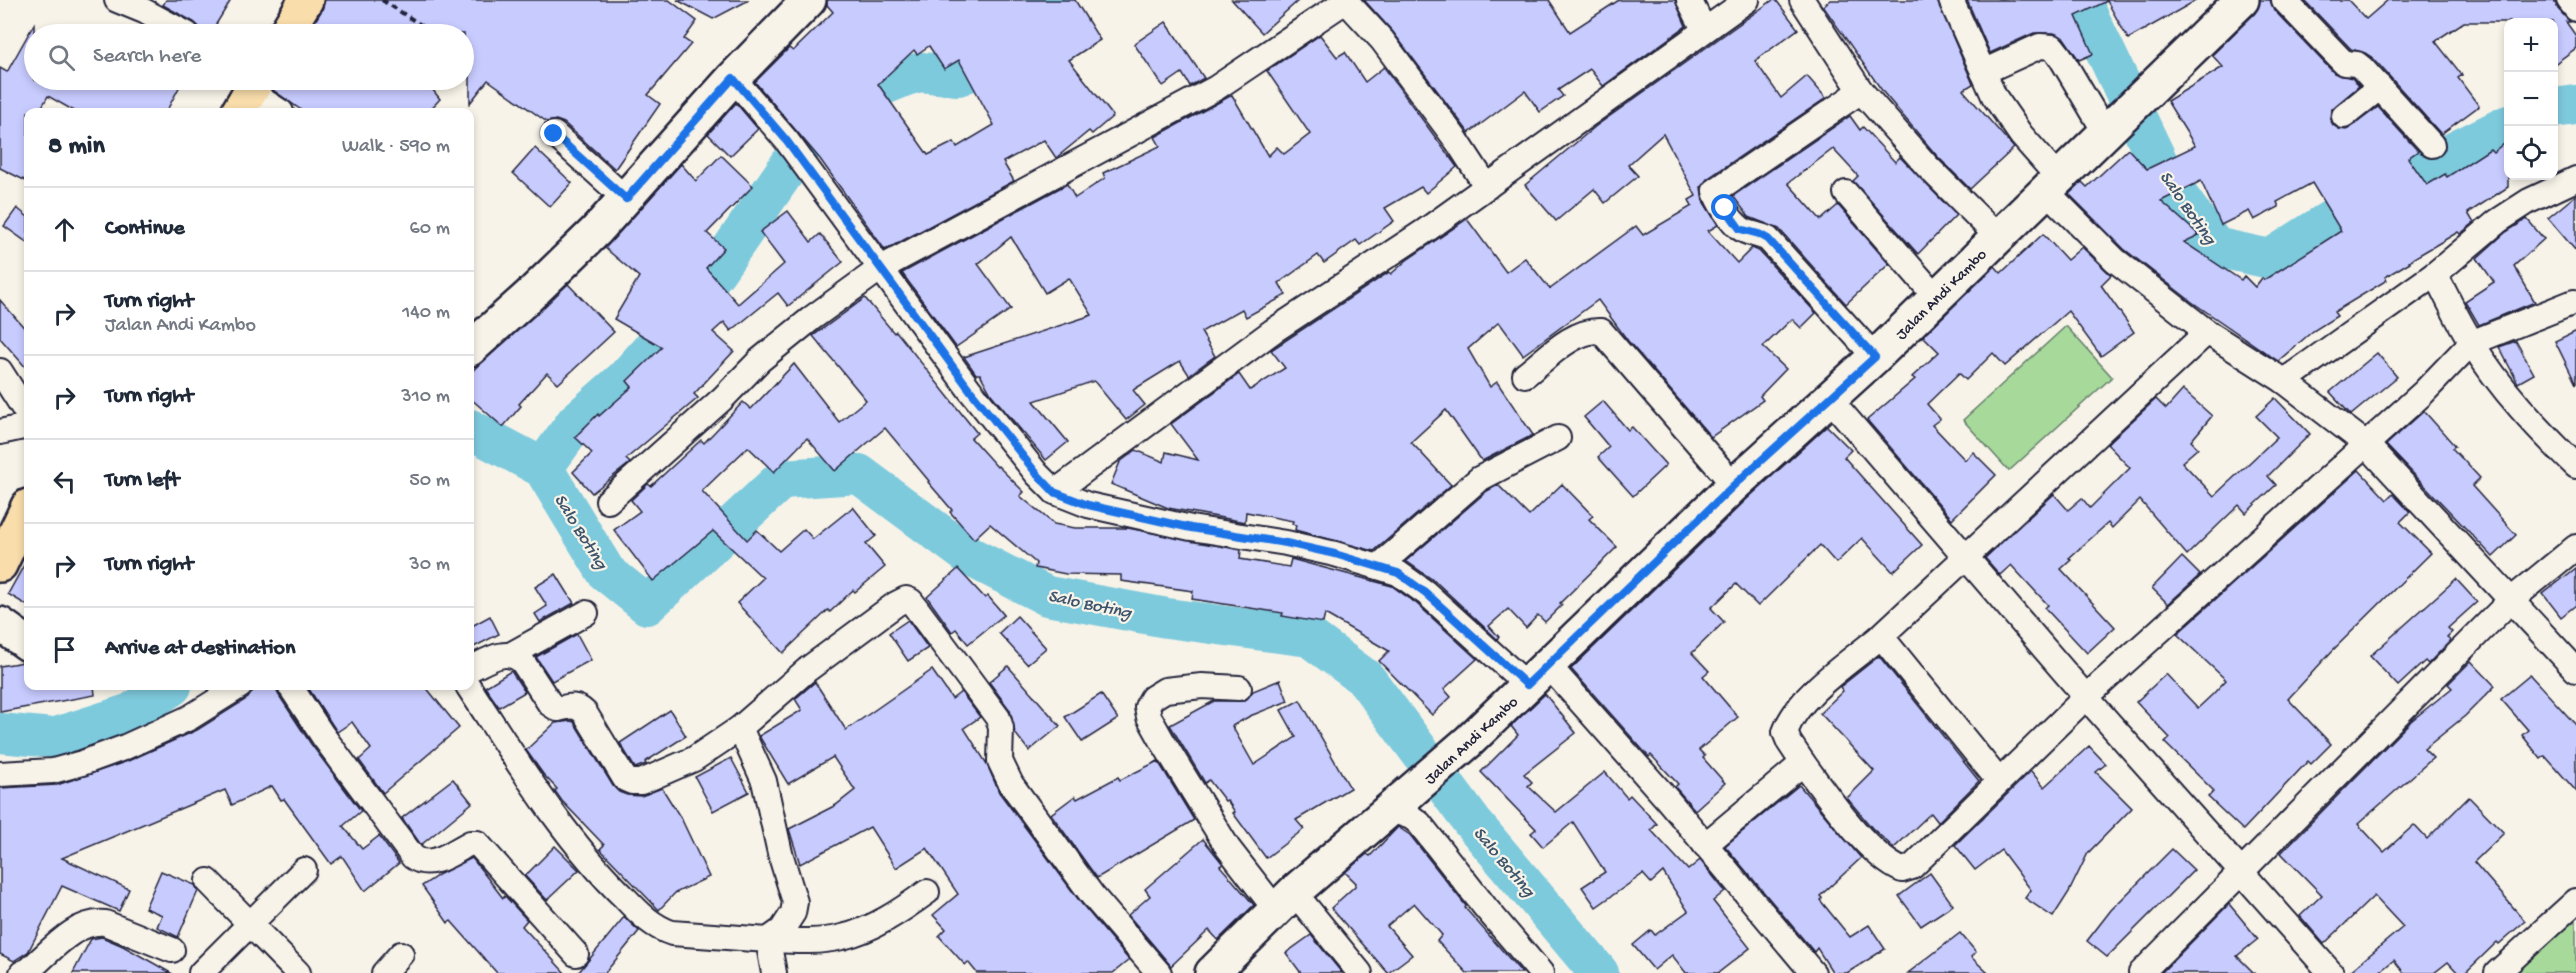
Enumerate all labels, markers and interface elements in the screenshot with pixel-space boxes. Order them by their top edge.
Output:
map controls [2504,18,2558,180]
button: + [2504,18,2558,72]
search box [24,24,474,90]
icon: search [45,41,78,74]
text: Search here [93,44,201,70]
button: − [2504,72,2558,126]
route end [540,120,566,146]
button: locate [2504,126,2558,180]
text: 8 min [48,132,105,163]
text: Walk · 590 m [342,136,450,159]
water label: Salo Boting [2154,168,2221,251]
route start [1711,194,1737,220]
icon: ahead [48,213,81,246]
text: Continue [105,216,185,242]
text: 60 m [410,218,450,241]
street label: Jalan Andi Kambo [1893,246,1992,345]
text: Turn right [105,289,193,315]
icon: right [48,297,81,330]
text: 140 m [402,302,450,325]
text: Jalan Andi Kambo [105,315,256,338]
icon: right [48,381,81,414]
text: Turn right [105,384,193,410]
text: 310 m [401,386,450,409]
icon: left [48,465,81,498]
text: Turn left [105,468,179,494]
text: 50 m [409,470,450,493]
water label: Salo Boting [549,491,612,575]
icon: right [48,549,81,582]
text: Turn right [105,552,193,578]
text: 30 m [409,554,450,577]
water label: Salo Boting [1046,586,1135,625]
icon: arrive [48,633,81,666]
text: Arrive at destination [105,636,295,662]
street label: Jalan Andi Kambo [1422,693,1523,790]
water label: Salo Boting [1468,823,1539,903]

